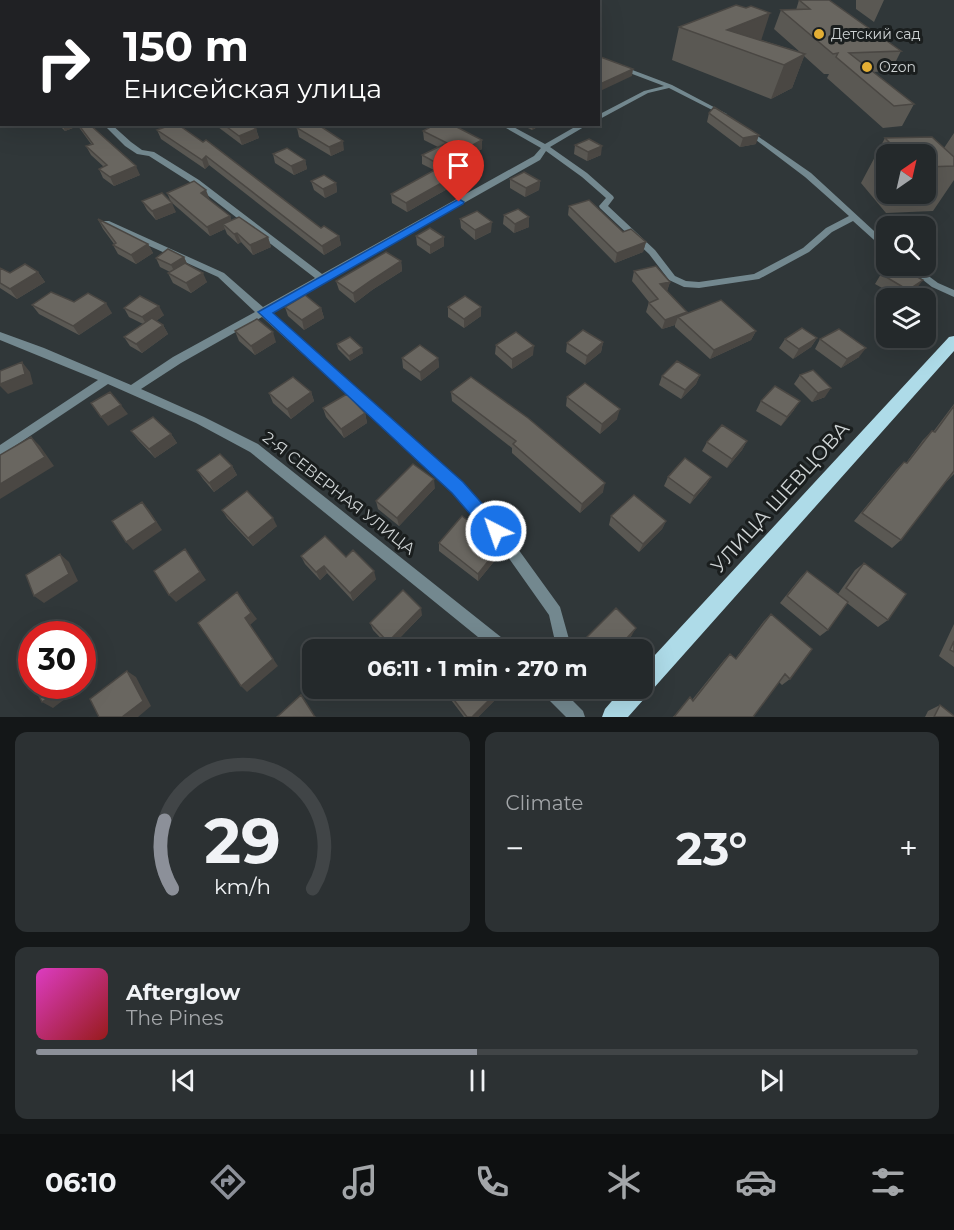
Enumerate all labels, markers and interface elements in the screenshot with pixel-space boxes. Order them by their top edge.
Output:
text: 150 m [123,20,249,72]
icon: right [24,24,102,102]
place label: Детский сад [831,25,921,43]
marker: Детский сад [812,27,826,41]
place label: Ozon [879,58,916,76]
marker: Ozon [860,60,874,74]
text: Енисейская улица [123,72,382,105]
pin [433,140,484,202]
north arrow [876,144,936,204]
map controls [876,144,936,348]
icon: arrive [442,149,475,182]
button: search [876,216,936,276]
button: layers [876,288,936,348]
street label: УЛИЦА ШЕВЦОВА [706,416,854,578]
street label: 2-Я СЕВЕРНАЯ УЛИЦА [259,428,419,558]
position arrow [464,499,528,563]
speed limit sign: 30 [18,621,96,699]
text: 06:11 · 1 min · 270 m [367,655,588,682]
text: Climate [506,791,583,815]
text: 29 [204,803,281,879]
text: 23° [676,821,747,876]
text: − [506,828,524,868]
text: + [899,828,918,868]
text: km/h [214,873,271,899]
text: Afterglow [126,979,240,1006]
text: The Pines [126,1006,223,1030]
icon: previous [167,1064,200,1097]
icon: pause [461,1064,494,1097]
icon: next [755,1064,788,1097]
icon: directions [207,1161,249,1203]
icon: music [339,1161,381,1203]
icon: phone [471,1161,513,1203]
icon: climate [603,1161,645,1203]
icon: car [735,1161,777,1203]
icon: filters [867,1161,909,1203]
text: 06:10 [45,1166,117,1199]

